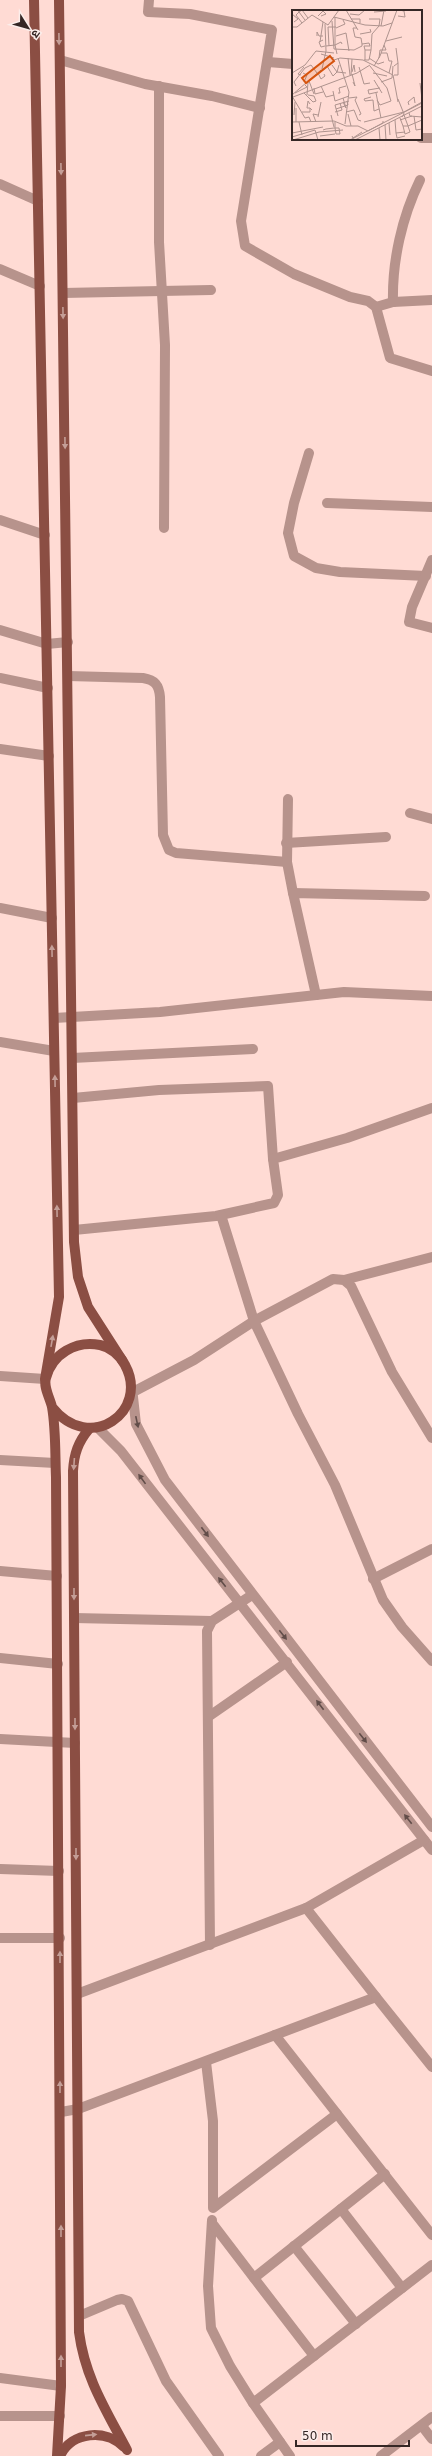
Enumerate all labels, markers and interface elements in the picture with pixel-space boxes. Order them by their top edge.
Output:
north arrow [8,8,48,48]
inset map [292,10,422,140]
text: उ [28,27,43,41]
one-way arrow [56,33,63,45]
one-way arrow [58,163,64,176]
one-way arrow [60,307,66,320]
one-way arrow [62,437,68,450]
one-way arrow [49,945,56,957]
one-way arrow [51,1075,58,1087]
one-way arrow [54,1205,61,1217]
one-way arrow [49,1335,55,1347]
one-way arrow [134,1416,140,1429]
one-way arrow [70,1458,77,1470]
one-way arrow [138,1473,146,1484]
one-way arrow [200,1527,208,1537]
one-way arrow [217,1576,226,1587]
one-way arrow [71,1588,77,1601]
one-way arrow [279,1630,288,1641]
one-way arrow [316,1700,324,1710]
one-way arrow [72,1718,78,1731]
one-way arrow [359,1733,367,1744]
one-way arrow [404,1814,412,1825]
one-way arrow [73,1848,79,1861]
one-way arrow [57,1950,63,1963]
one-way arrow [57,2080,63,2093]
one-way arrow [58,2224,64,2237]
one-way arrow [58,2354,64,2367]
scale bar [296,2422,409,2448]
text: 50 m [302,2429,333,2443]
one-way arrow [85,2432,97,2439]

